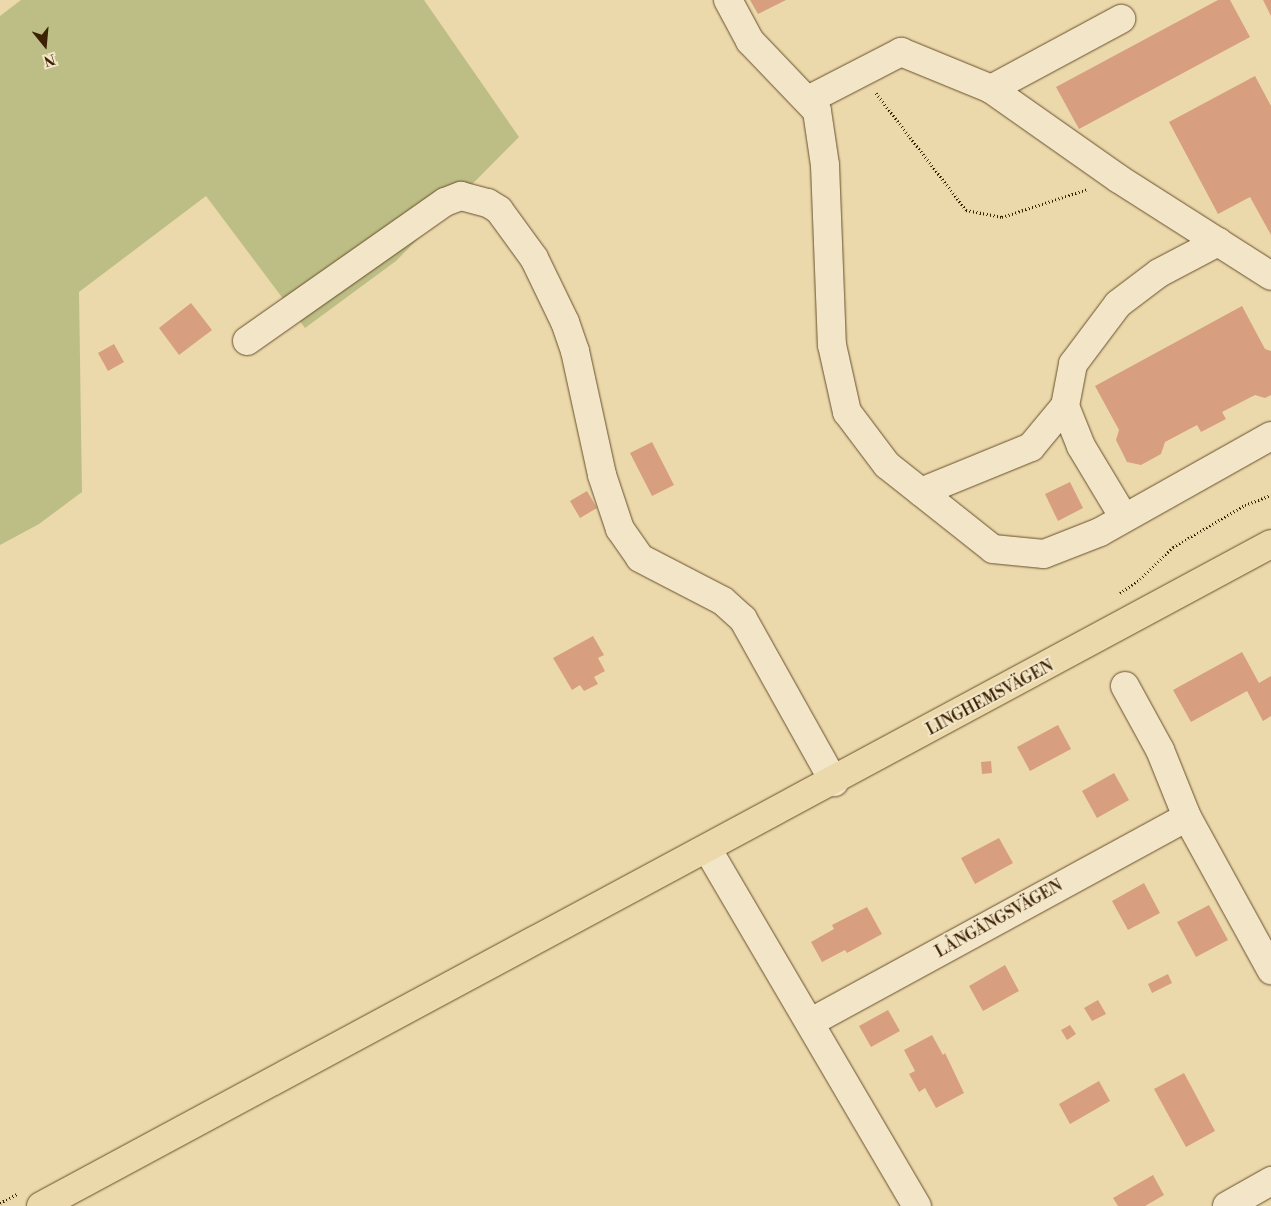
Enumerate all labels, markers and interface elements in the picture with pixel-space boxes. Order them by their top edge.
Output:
north arrow [20,20,70,70]
text: N [41,49,57,70]
street label: LINGHEMSVÄGEN [923,656,1057,740]
street label: LÅNGÄNGSVÄGEN [932,876,1066,962]

